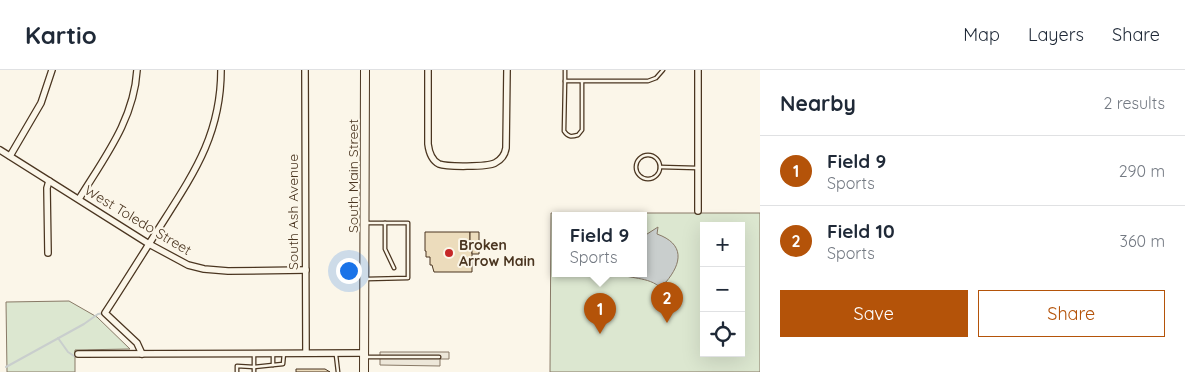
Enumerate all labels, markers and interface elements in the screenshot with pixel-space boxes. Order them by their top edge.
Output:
text: Kartio [25,20,97,50]
text: Map [963,23,1000,46]
text: Layers [1028,23,1084,46]
text: Share [1112,23,1160,46]
text: Nearby [780,90,856,116]
text: 2 results [1103,93,1165,113]
street label: South Main Street [344,119,362,233]
text: Field 9 [827,149,886,173]
street label: South Ash Avenue [284,154,302,270]
text: 1 [793,161,799,181]
text: 290 m [1119,161,1165,181]
text: Sports [827,173,875,193]
street label: West Toledo Street [81,181,195,259]
popup [552,212,647,277]
text: Field 10 [827,219,895,243]
map controls [700,222,745,357]
button: + [700,222,745,267]
text: Field 9 [570,223,629,247]
text: 2 [791,231,801,251]
text: 360 m [1120,231,1165,251]
place label: Broken Arrow Main [459,236,535,270]
text: Sports [827,243,875,263]
marker: Broken Arrow Main [443,247,455,259]
text: Sports [570,247,618,267]
your location [336,258,362,284]
button: − [700,267,745,312]
pin: 2 [651,282,683,323]
button: Save [780,290,968,337]
button: Share [978,290,1165,337]
pin: 1 [584,293,616,334]
button: locate [700,312,745,357]

